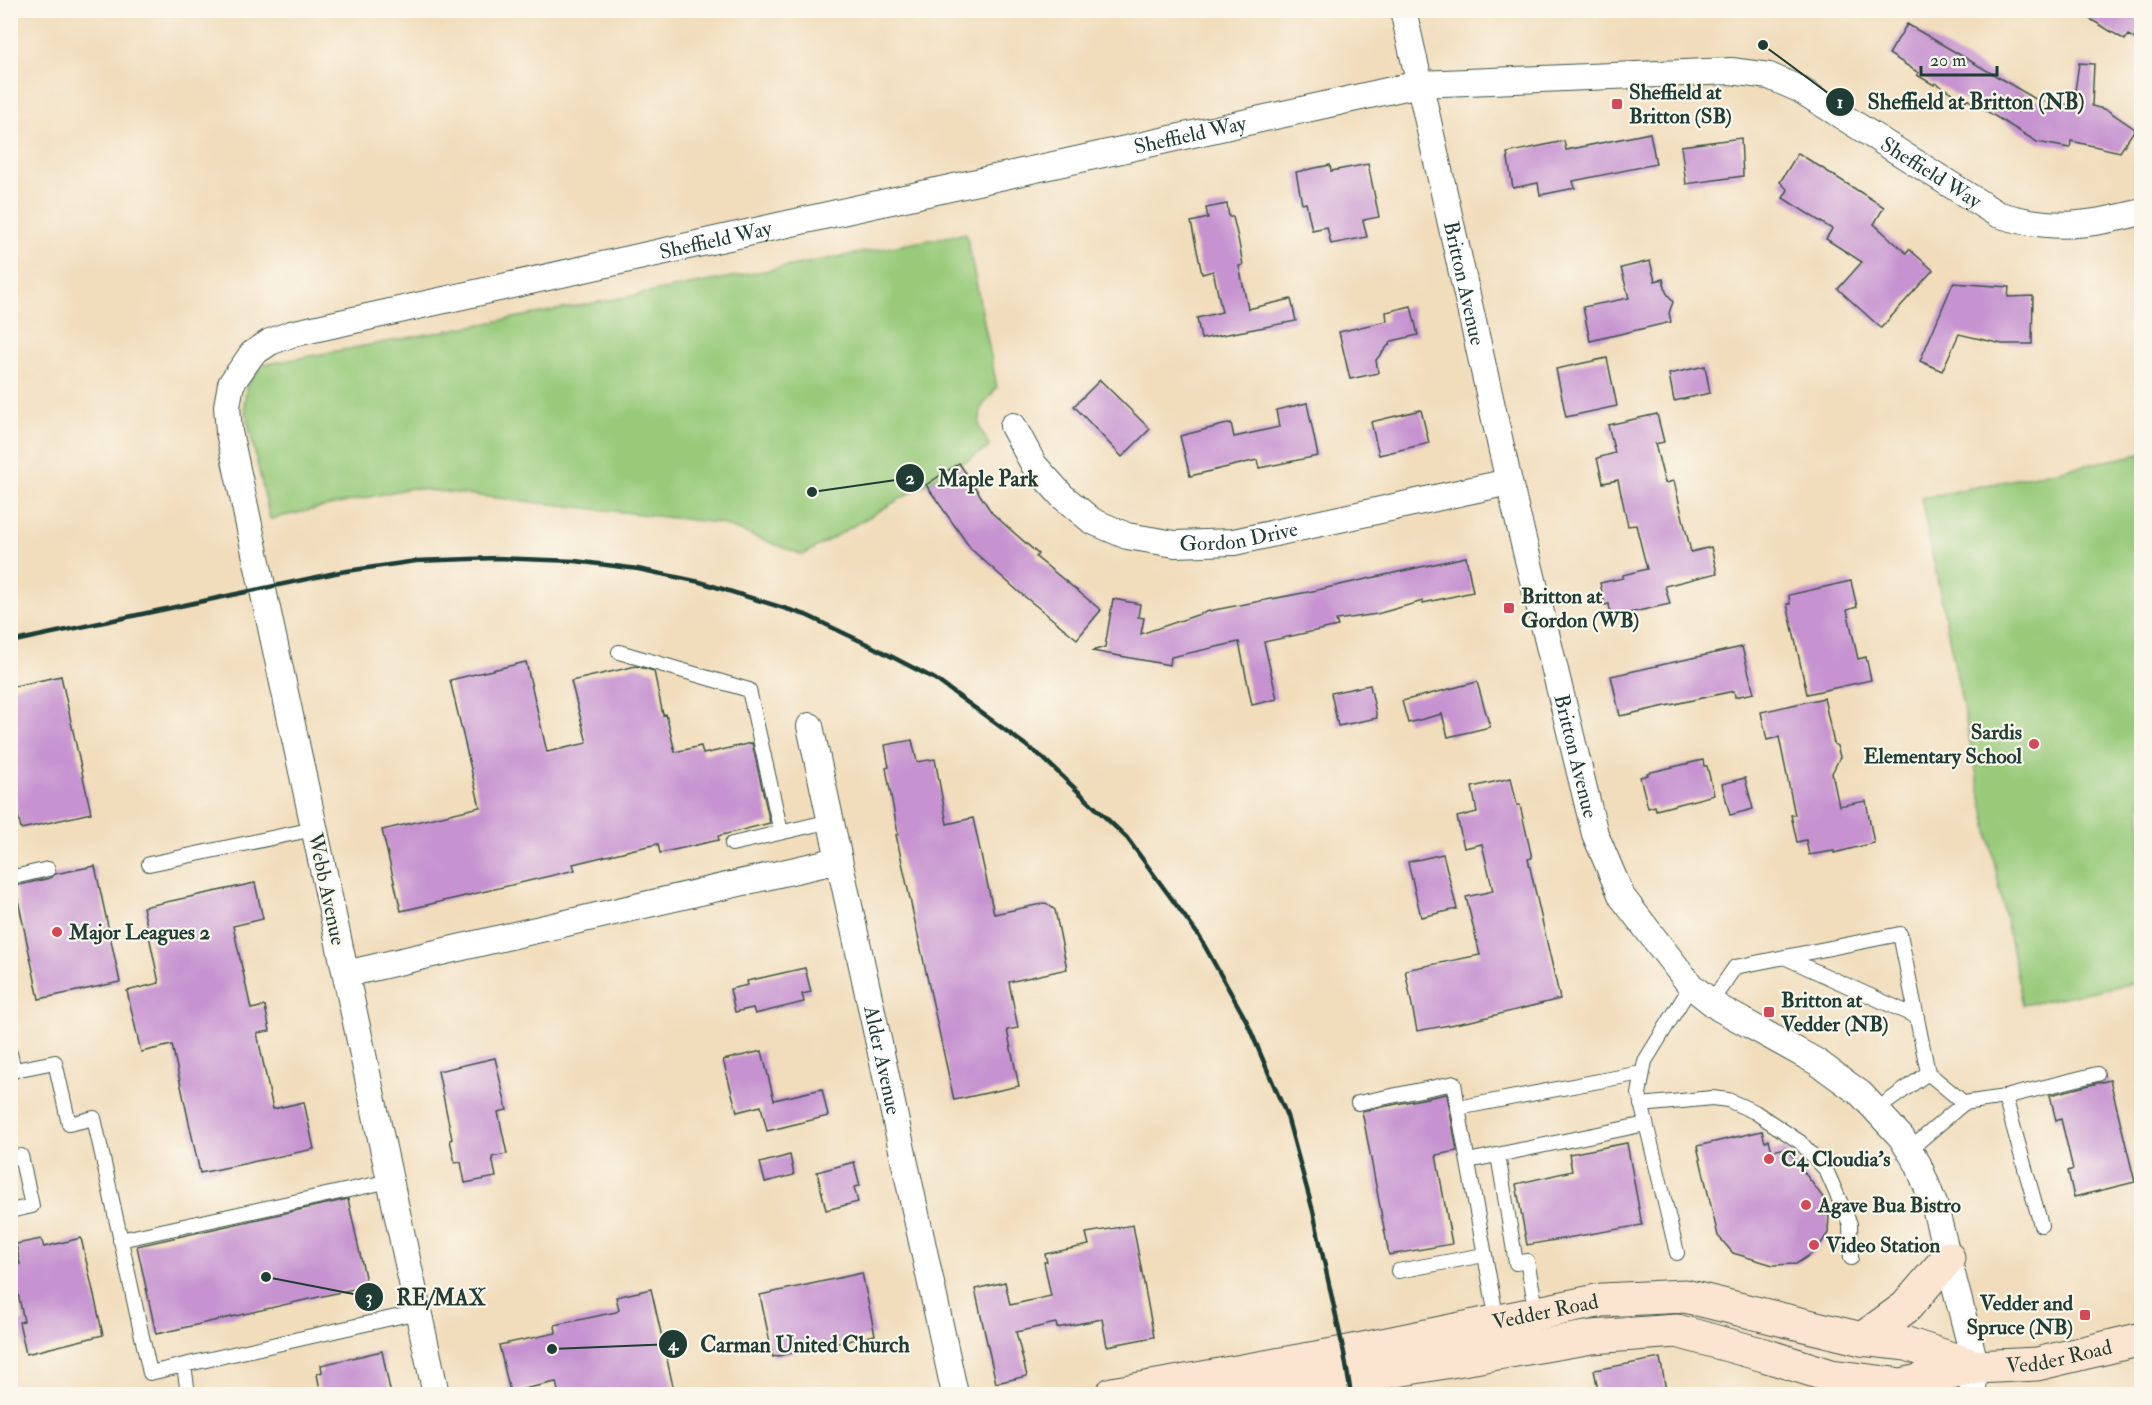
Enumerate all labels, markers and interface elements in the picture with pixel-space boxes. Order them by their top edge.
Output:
scale bar [1921,39,1998,77]
text: 20 m [1930,49,1966,72]
place label: Sheffield at Britton (SB) [1629,79,1732,130]
callout: Sheffield at Britton (NB) [1825,82,2096,122]
text: Sheffield at Britton (NB) [1868,88,2084,116]
text: 1 [1837,91,1843,114]
marker: Sheffield at Britton (SB) [1610,97,1624,111]
street label: Sheffield Way [1131,110,1250,161]
street label: Sheffield Way [1875,131,1987,215]
street label: Sheffield Way [657,215,775,266]
street label: Britton Avenue [1437,219,1491,348]
callout: Maple Park [895,458,1050,498]
text: Maple Park [937,465,1039,494]
text: 2 [905,467,915,490]
street label: Gordon Drive [1179,515,1300,558]
place label: Britton at Gordon (WB) [1521,583,1639,634]
marker: Britton at Gordon (WB) [1502,601,1516,615]
street label: Britton Avenue [1547,692,1604,821]
place label: Sardis Elementary School [1864,719,2023,770]
marker: Sardis Elementary School [2027,737,2041,751]
street label: Webb Avenue [301,830,352,948]
place label: Major Leagues 2 [68,919,210,946]
marker: Major Leagues 2 [50,925,64,939]
place label: Britton at Vedder (NB) [1780,987,1889,1038]
street label: Alder Avenue [857,1002,907,1118]
marker: Britton at Vedder (NB) [1762,1005,1776,1019]
place label: C4 Cloudia's [1781,1146,1891,1173]
marker: C4 Cloudia's [1762,1152,1776,1166]
place label: Agave Bua Bistro [1817,1192,1961,1219]
marker: Agave Bua Bistro [1799,1198,1813,1212]
place label: Video Station [1825,1232,1940,1259]
marker: Video Station [1807,1238,1821,1252]
callout: RE/MAX [354,1277,497,1317]
text: RE/MAX [396,1284,486,1312]
text: 3 [366,1286,373,1309]
street label: Vedder Road [1490,1288,1601,1336]
place label: Vedder and Spruce (NB) [1966,1290,2074,1341]
marker: Vedder and Spruce (NB) [2078,1308,2092,1322]
callout: Carman United Church [658,1324,922,1364]
text: Carman United Church [700,1331,910,1359]
text: 4 [667,1333,679,1356]
street label: Vedder Road [2005,1333,2115,1380]

